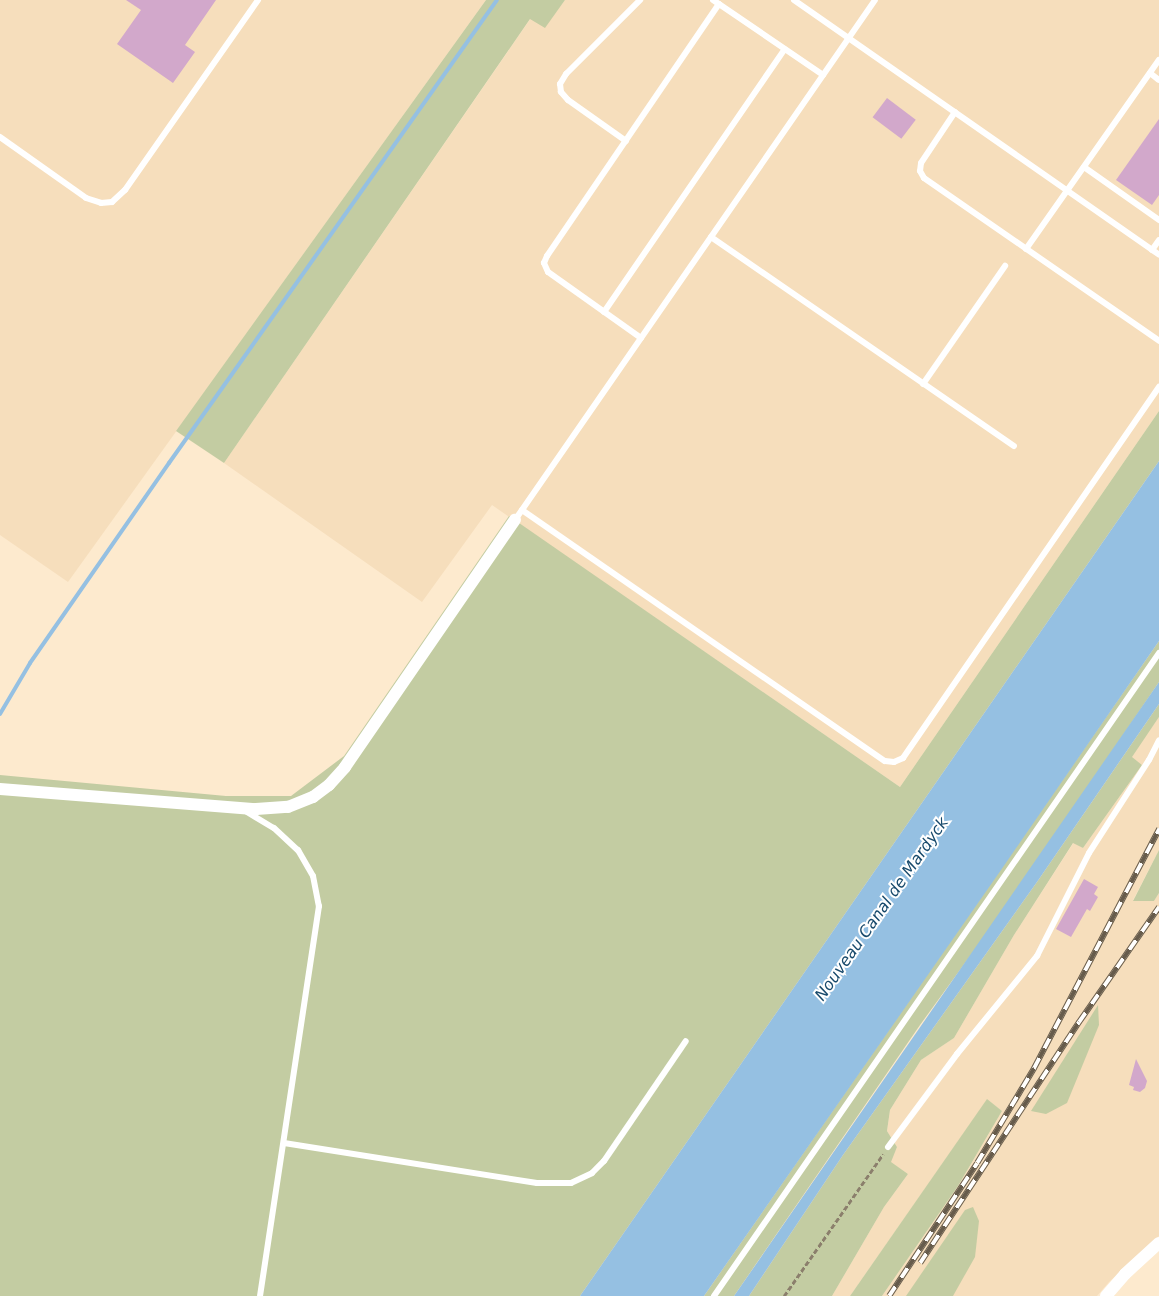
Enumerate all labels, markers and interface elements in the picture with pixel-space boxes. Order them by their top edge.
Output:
water label: Nouveau Canal de Mardyck [811,814,953,1004]

